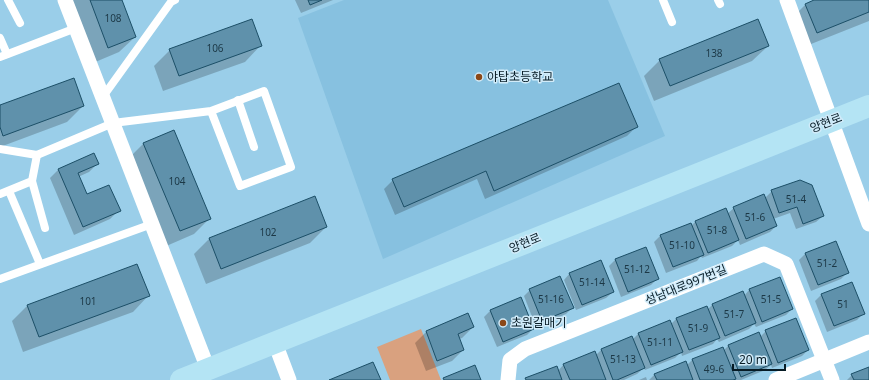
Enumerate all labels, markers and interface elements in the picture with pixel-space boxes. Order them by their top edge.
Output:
house number: 108 [104,11,122,25]
house number: 106 [206,41,224,55]
house number: 138 [705,46,723,60]
place label: 야탑초등학교 [487,68,553,85]
marker: 야탑초등학교 [474,72,484,82]
street label: 양현로 [807,109,844,136]
house number: 104 [168,174,186,188]
house number: 51-4 [786,192,806,206]
house number: 51-6 [745,210,765,224]
house number: 51-8 [707,223,727,237]
house number: 102 [259,225,277,239]
street label: 양현로 [506,228,543,257]
house number: 51-10 [669,238,695,252]
house number: 51-2 [817,256,837,270]
street label: 성남대로997번길 [642,260,729,309]
house number: 51-12 [624,262,650,276]
house number: 51-14 [579,275,605,289]
house number: 51-16 [538,292,564,306]
house number: 51-5 [761,292,781,306]
house number: 101 [79,294,97,308]
house number: 51 [837,297,849,311]
house number: 51-7 [724,307,744,321]
place label: 초원갈매기 [511,314,566,331]
marker: 초원갈매기 [498,318,508,328]
house number: 51-9 [688,321,708,335]
house number: 51-11 [647,335,673,349]
scale bar [733,346,785,372]
text: 20 m [739,351,767,368]
house number: 51-13 [610,352,636,366]
house number: 49-6 [704,362,724,376]

